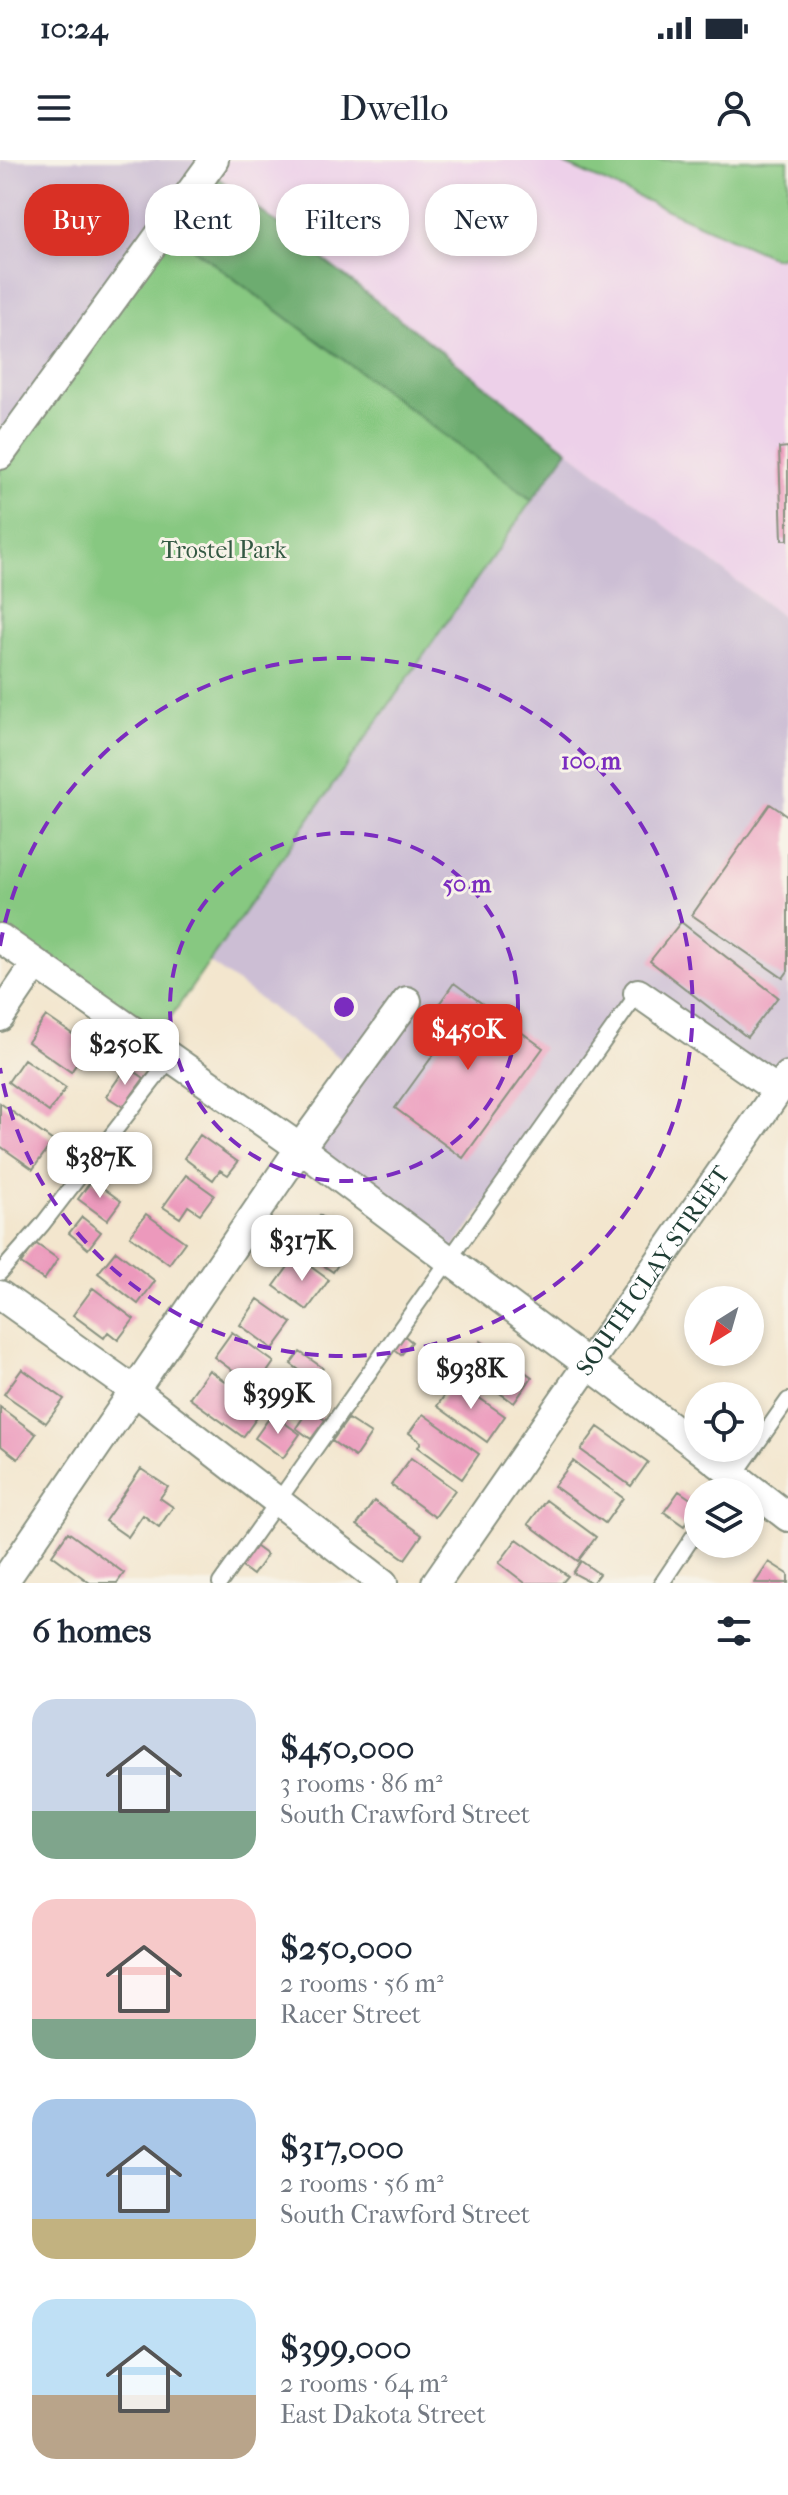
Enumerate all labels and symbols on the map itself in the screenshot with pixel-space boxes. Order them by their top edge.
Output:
park label: Trostel Park [161,536,287,564]
text: 100 m [561,747,622,775]
text: 50 m [443,870,492,898]
centre of rings [330,993,358,1021]
pin: $450K [412,1004,524,1072]
pin: $250K [69,1019,181,1087]
pin: $387K [44,1132,156,1200]
street label: SOUTH CLAY STREET [570,1160,736,1381]
pin: $317K [246,1215,358,1283]
north arrow [684,1286,764,1366]
pin: $938K [415,1343,527,1411]
pin: $399K [222,1368,334,1436]

